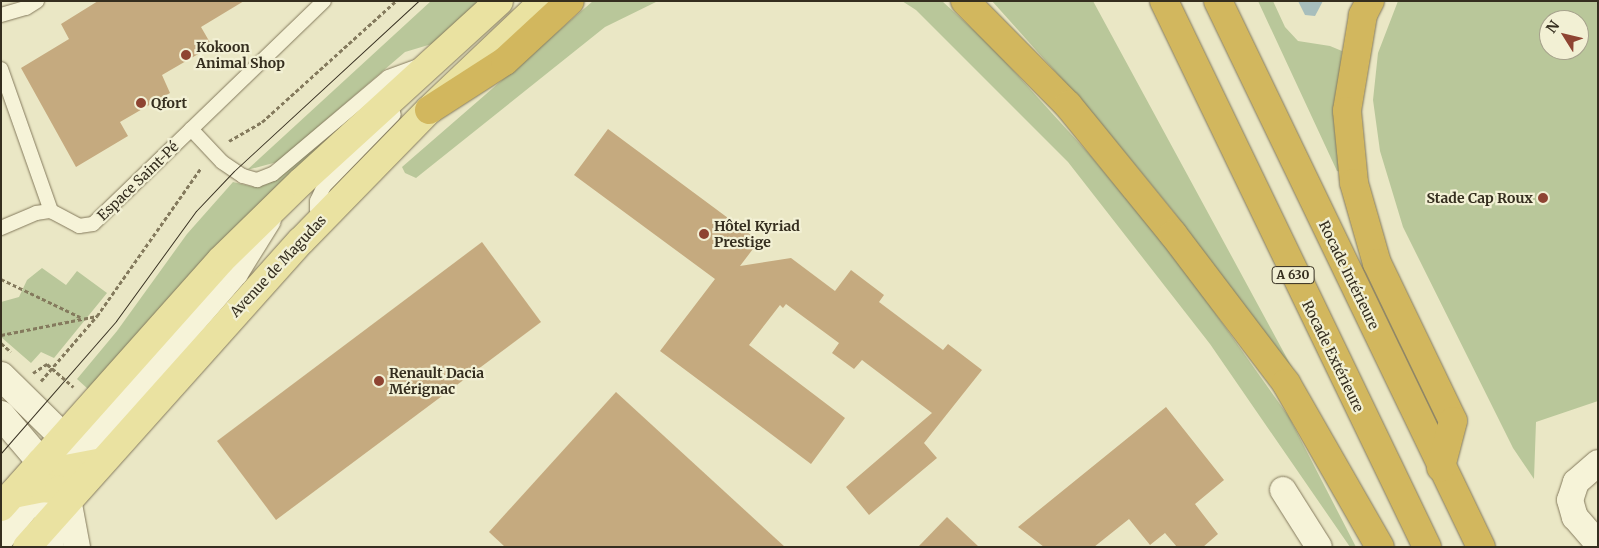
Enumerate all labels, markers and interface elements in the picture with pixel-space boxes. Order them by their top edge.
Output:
north arrow [1539,10,1589,60]
text: N [1542,17,1563,37]
place label: Kokoon Animal Shop [196,39,285,72]
marker: Kokoon Animal Shop [180,49,192,61]
place label: Qfort [151,95,187,111]
marker: Qfort [135,97,147,109]
street label: Espace Saint-Pé [94,138,182,224]
place label: Stade Cap Roux [1426,190,1533,206]
marker: Stade Cap Roux [1537,192,1549,204]
street label: Avenue de Magudas [226,212,330,320]
place label: Hôtel Kyriad Prestige [714,218,800,250]
street label: Rocade Intérieure [1315,218,1383,332]
marker: Hôtel Kyriad Prestige [698,228,710,240]
road number: A 630 [1270,266,1316,284]
street label: Rocade Extérieure [1299,298,1367,414]
place label: Renault Dacia Mérignac [389,365,484,398]
marker: Renault Dacia Mérignac [373,375,385,387]

